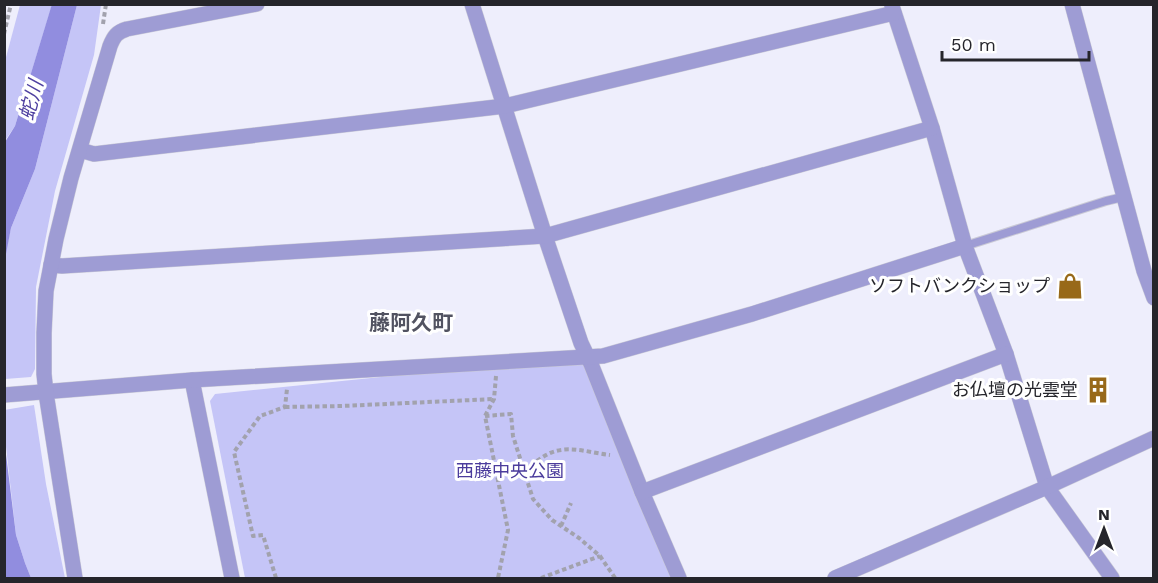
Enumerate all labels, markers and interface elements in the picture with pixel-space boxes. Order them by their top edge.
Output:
scale bar [942,24,1089,62]
text: 50 m [951,34,996,55]
water label: 蛇川 [14,76,48,122]
shop icon: ソフトバンクショップ [1055,271,1085,301]
place label: ソフトバンクショップ [869,275,1050,296]
district label: 藤阿久町 [369,310,453,335]
building icon: お仏壇の光雲堂 [1083,375,1113,405]
place label: お仏壇の光雲堂 [952,379,1078,400]
park label: 西藤中央公園 [456,460,564,481]
north arrow [1074,499,1134,559]
text: N [1098,505,1110,524]

